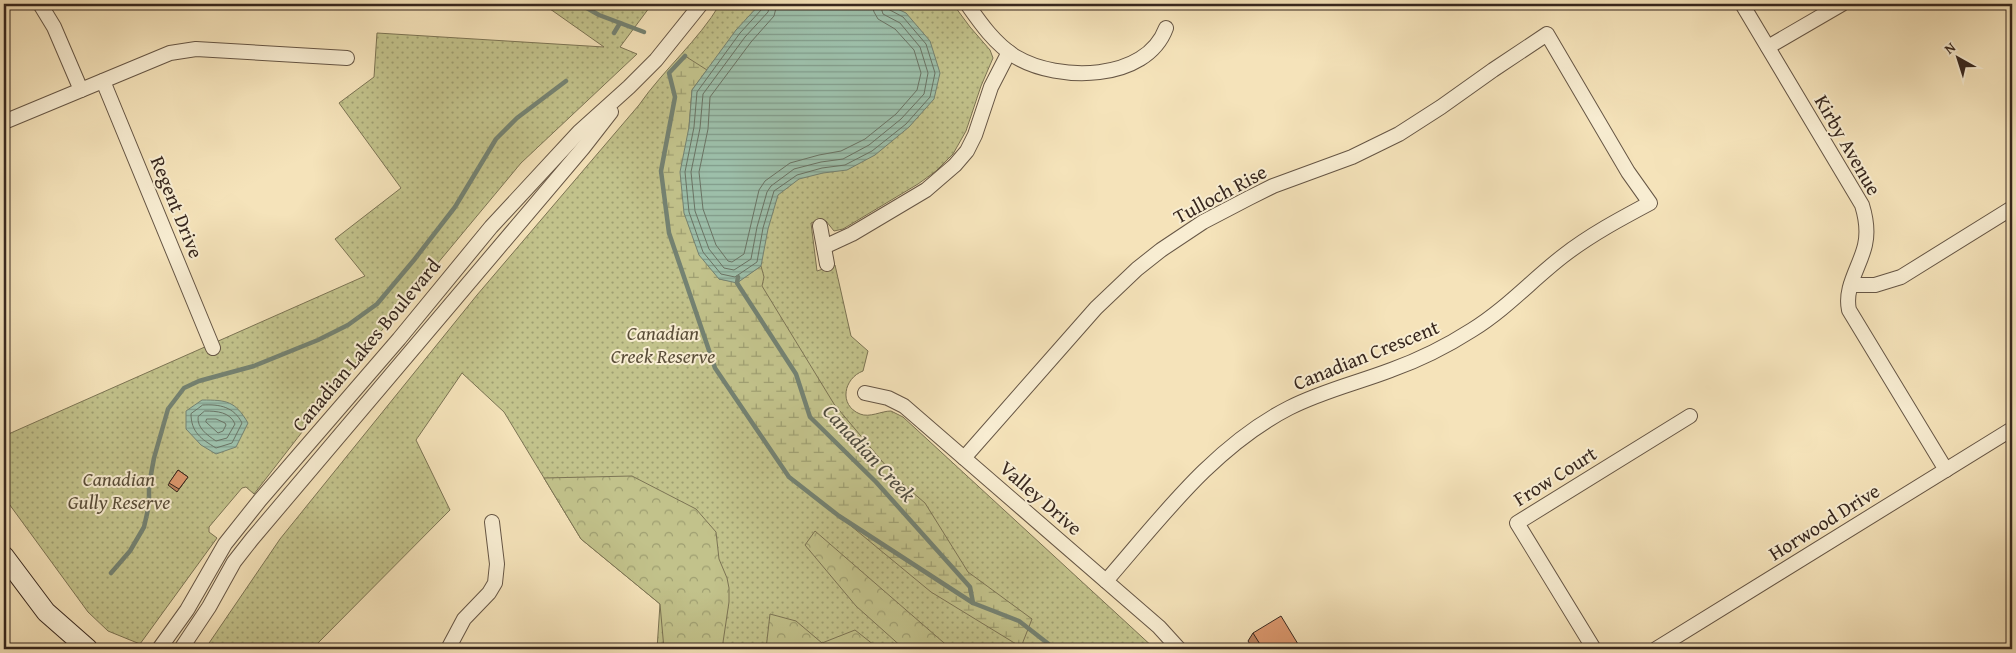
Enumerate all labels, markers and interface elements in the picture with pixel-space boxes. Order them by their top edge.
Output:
north arrow [1934,32,1984,82]
text: N [1940,37,1960,59]
street label: Kirby Avenue [1808,89,1889,200]
street label: Regent Drive [144,151,211,262]
street label: Tulloch Rise [1168,157,1272,230]
street label: Canadian Lakes Boulevard [284,252,447,438]
street label: Canadian Crescent [1288,312,1443,397]
park label: Canadian Creek Reserve [611,318,715,370]
water label: Canadian Creek [816,397,923,509]
street label: Frow Court [1507,439,1602,513]
street label: Valley Drive [994,453,1089,542]
park label: Canadian Gully Reserve [68,464,170,516]
street label: Horwood Drive [1763,476,1885,567]

